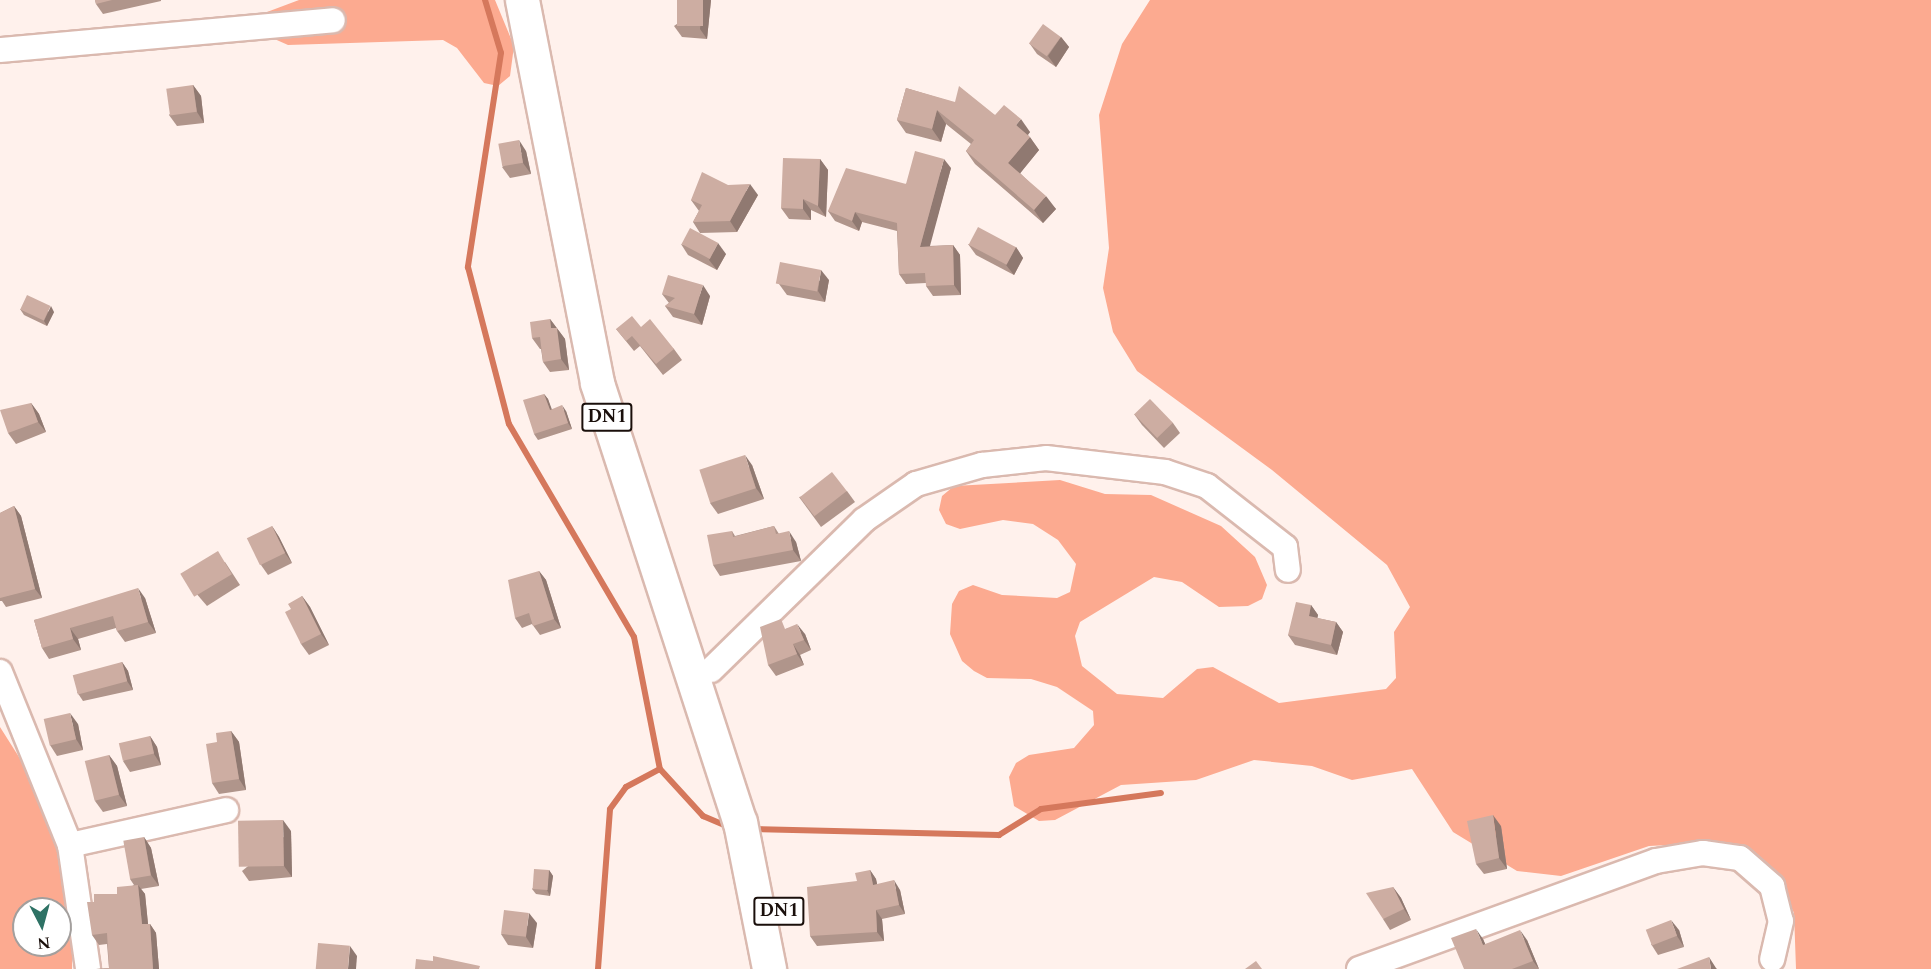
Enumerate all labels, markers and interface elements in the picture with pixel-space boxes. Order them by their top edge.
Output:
road number: DN1 [580,402,634,432]
road number: DN1 [752,896,806,926]
north arrow [12,897,72,957]
text: N [36,930,51,956]

